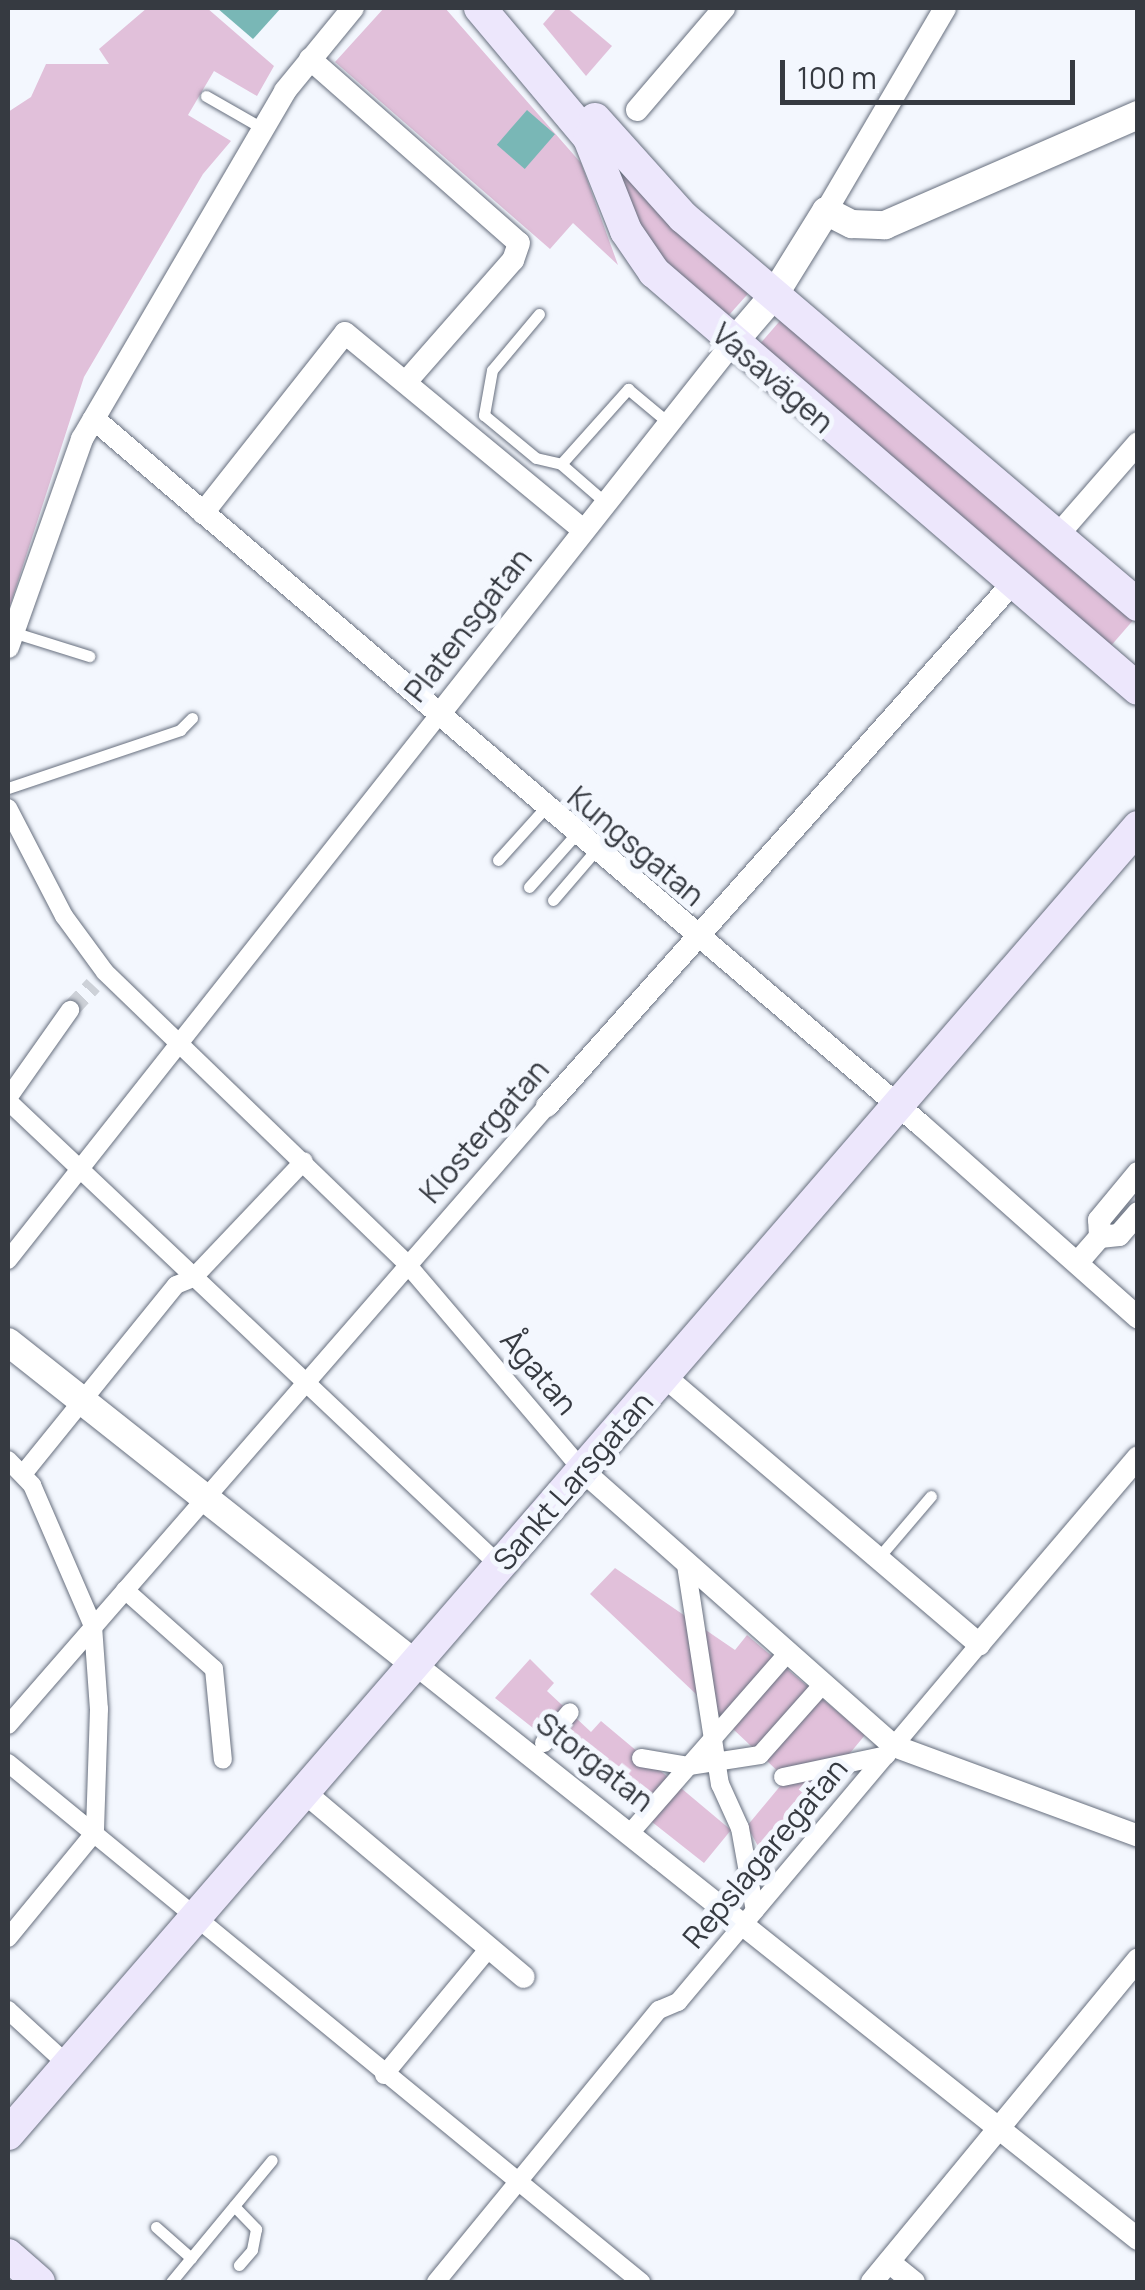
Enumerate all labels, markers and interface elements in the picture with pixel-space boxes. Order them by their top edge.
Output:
scale bar [785,40,1080,102]
text: 100 m [797,57,877,98]
street label: Vasavägen [705,316,841,440]
street label: Platensgatan [397,541,539,709]
street label: Kungsgatan [561,779,711,913]
street label: Klostergatan [412,1052,556,1210]
street label: Ågatan [493,1322,585,1422]
street label: Sankt Larsgatan [486,1384,660,1578]
street label: Storgatan [529,1705,661,1819]
street label: Repslagaregatan [675,1751,855,1955]

